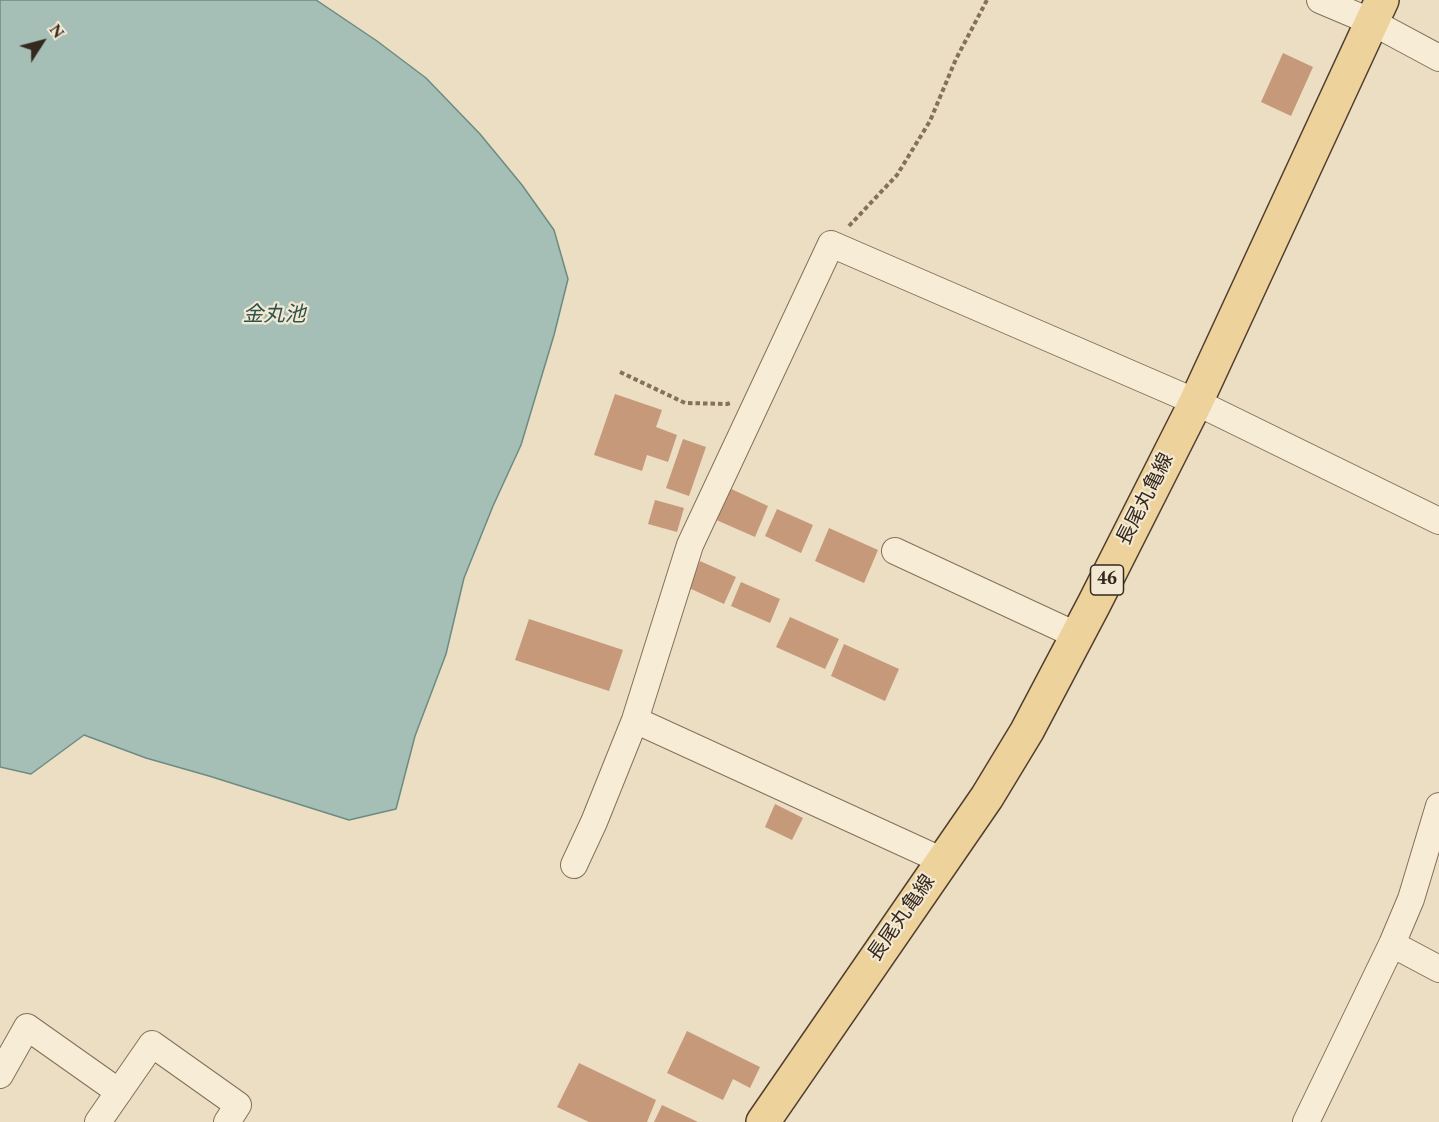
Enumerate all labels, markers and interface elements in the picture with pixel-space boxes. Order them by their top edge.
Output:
north arrow [12,12,72,72]
text: N [43,19,70,44]
water label: 金丸池 [243,304,305,330]
street label: 長尾丸亀線 [1114,450,1180,550]
road number: 46 [1090,565,1124,595]
street label: 長尾丸亀線 [864,871,942,967]

